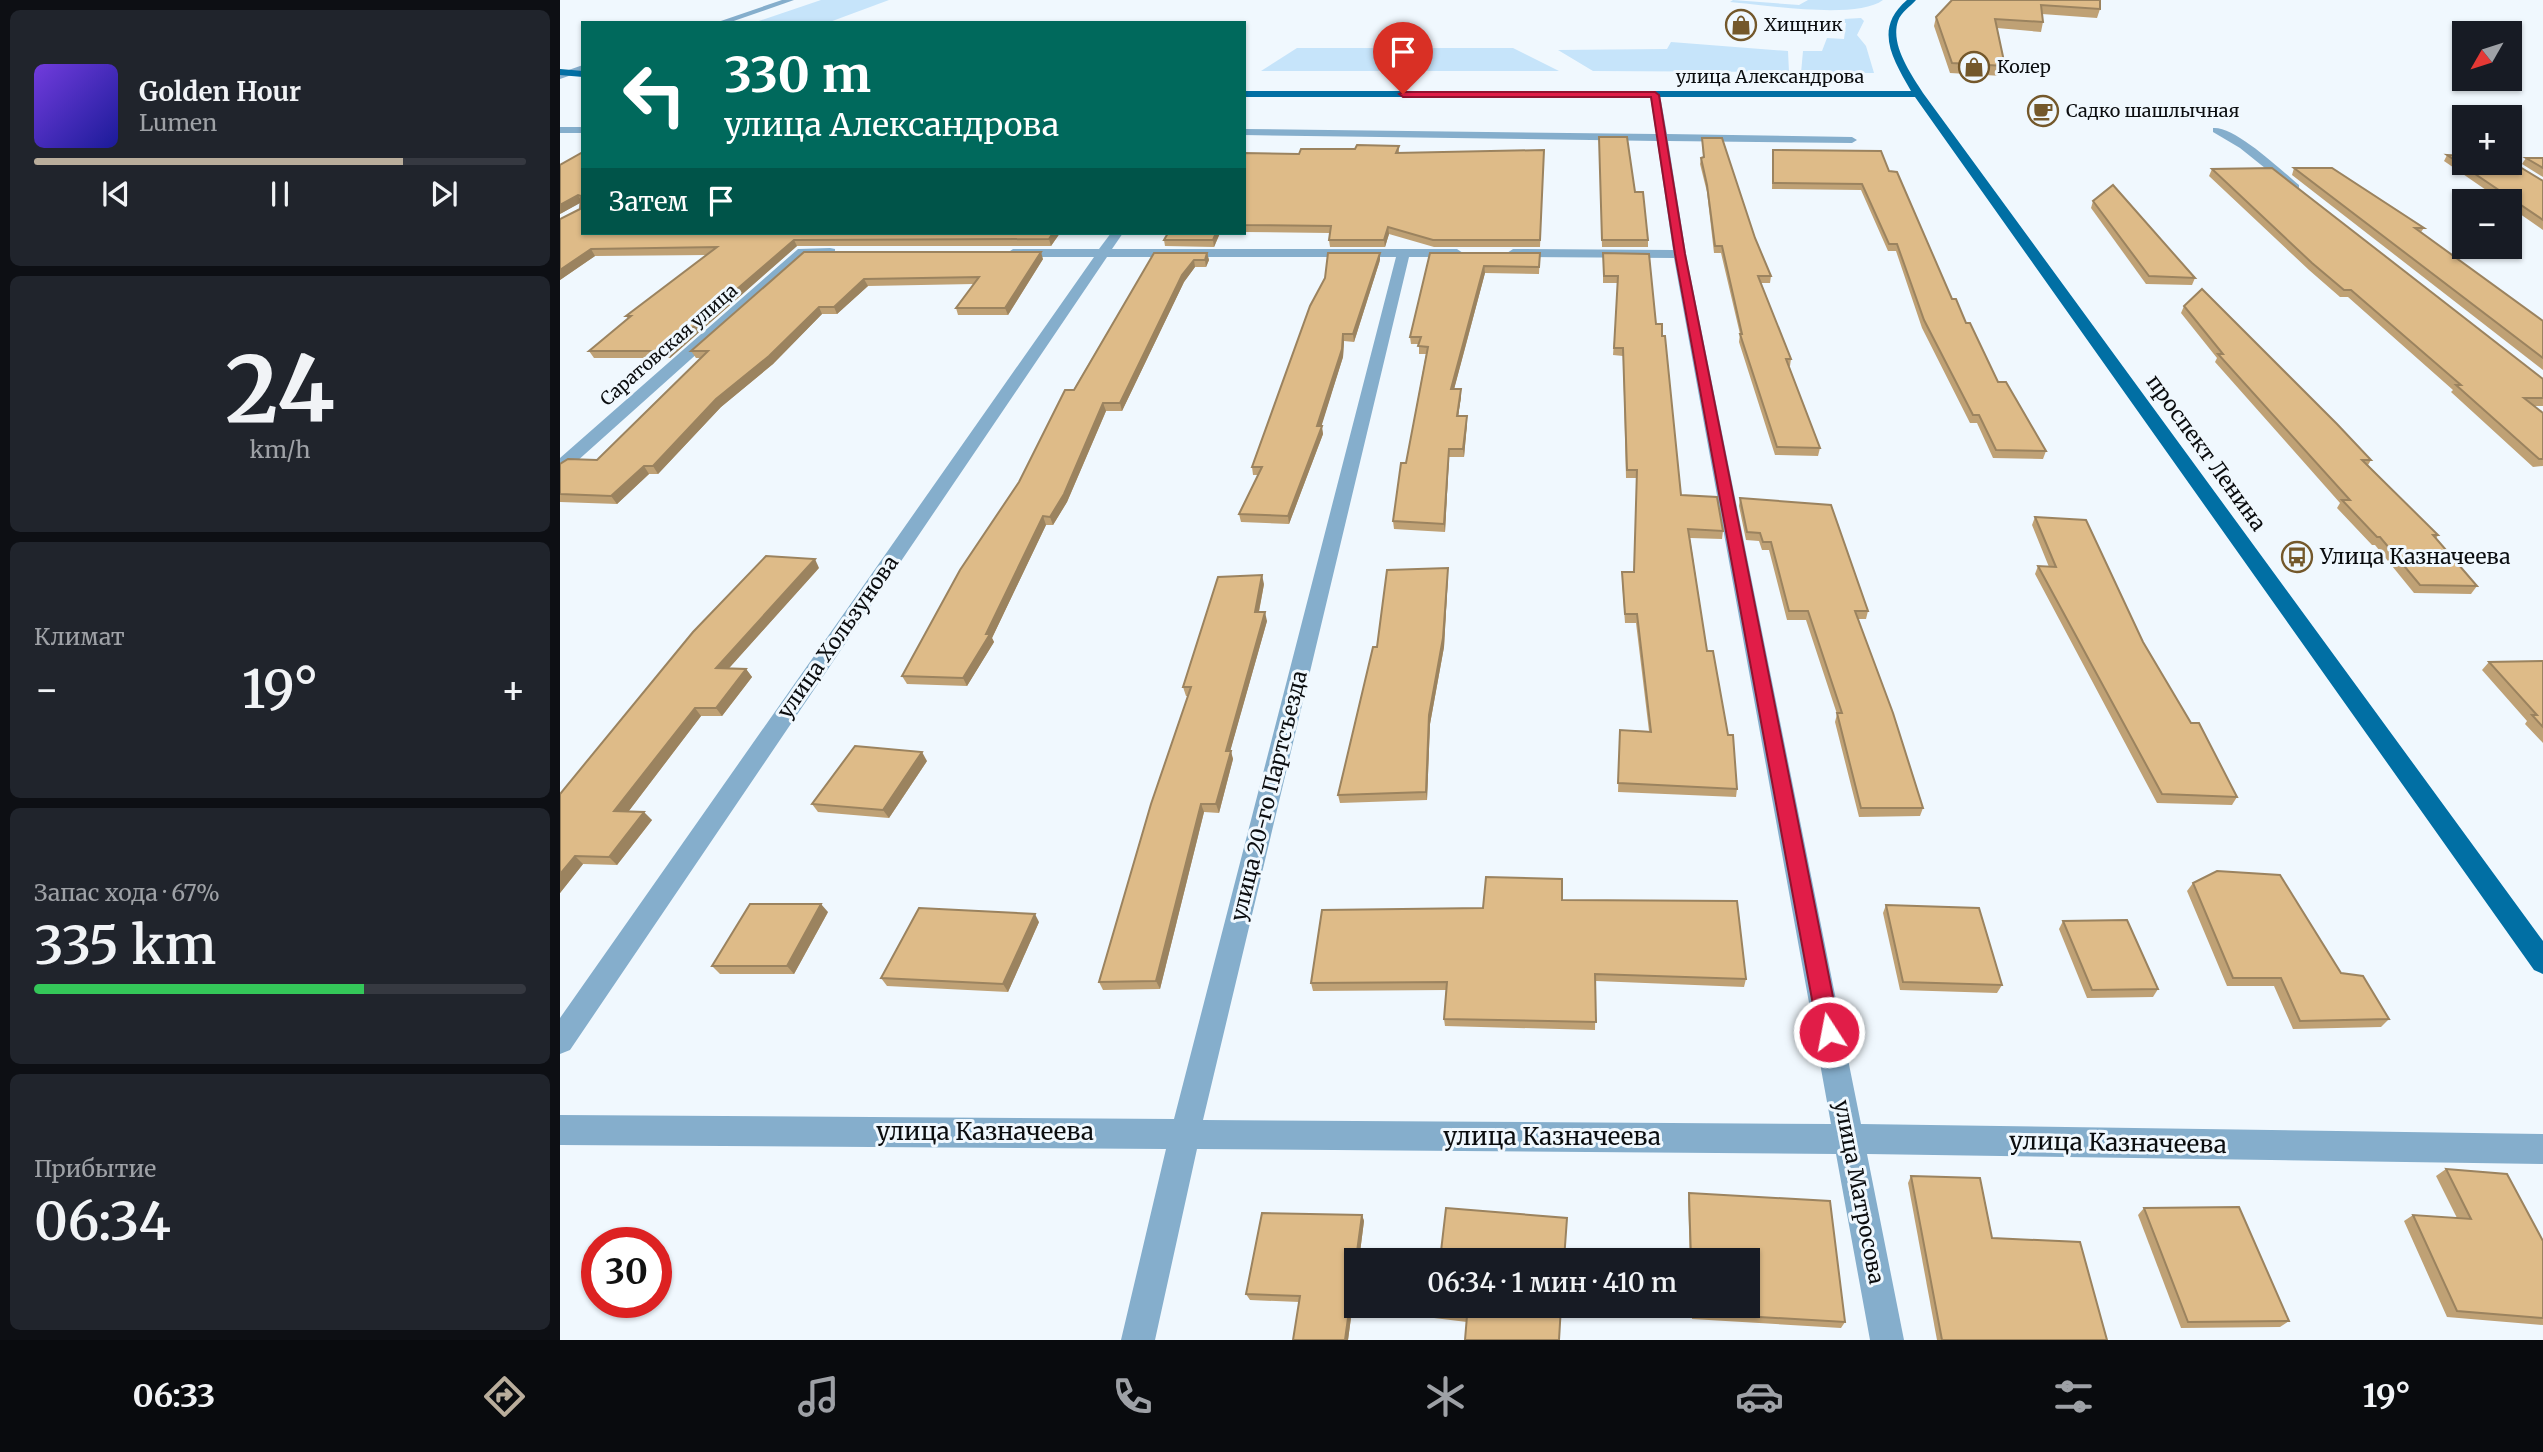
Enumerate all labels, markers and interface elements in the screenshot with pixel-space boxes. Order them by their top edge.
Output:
shop icon: Хищник [1724,8,1758,42]
place label: Хищник [1764,13,1843,36]
north arrow [2452,21,2522,91]
map controls [2452,21,2522,259]
pin [1373,22,1433,94]
icon: arrive [1384,33,1422,71]
text: 330 m [724,44,871,105]
icon: left [609,49,700,140]
shop icon: Колер [1957,50,1991,84]
place label: Колер [1997,55,2051,78]
street label: улица Александрова [1676,65,1865,88]
text: Golden Hour [139,75,301,108]
cafe icon: Садко шашлычная [2026,94,2060,128]
place label: Садко шашлычная [2066,99,2240,122]
text: улица Александрова [724,105,1059,145]
button: + [2452,105,2522,175]
text: Lumen [139,108,217,137]
icon: previous [97,175,135,213]
icon: pause [261,175,299,213]
icon: next [425,175,463,213]
icon: arrive [702,182,740,220]
text: Затем [609,185,688,218]
button: − [2452,189,2522,259]
street label: Саратовская улица [595,278,742,411]
text: 24 [225,332,335,447]
street label: проспект Ленина [2141,369,2272,536]
text: km/h [250,435,310,464]
bus stop icon: Улица Казначеева [2280,540,2314,574]
place label: Улица Казначеева [2319,543,2510,570]
street label: улица Хользунова [771,550,904,724]
text: Климат [34,622,125,651]
text: 19° [242,657,318,722]
text: − [34,666,59,713]
text: + [501,666,526,713]
street label: улица 20-го Партсъезда [1224,668,1313,924]
text: Запас хода · 67% [34,878,220,907]
text: 335 km [34,913,216,978]
position arrow [1792,995,1866,1069]
street label: улица Матросова [1828,1098,1891,1286]
street label: улица Казначеева [876,1116,1094,1147]
street label: улица Казначеева [1443,1121,1661,1152]
street label: улица Казначеева [2009,1125,2227,1160]
text: Прибытие [34,1154,156,1183]
text: 06:34 [34,1189,171,1254]
speed limit sign: 30 [581,1227,672,1318]
text: 06:34 · 1 мин · 410 m [1427,1266,1677,1299]
icon: directions [480,1372,529,1421]
icon: music [794,1372,843,1421]
icon: phone [1108,1372,1157,1421]
icon: climate [1421,1372,1470,1421]
icon: car [1735,1372,1784,1421]
icon: filters [2049,1372,2098,1421]
text: 06:33 [132,1376,215,1416]
text: 19° [2363,1376,2411,1416]

